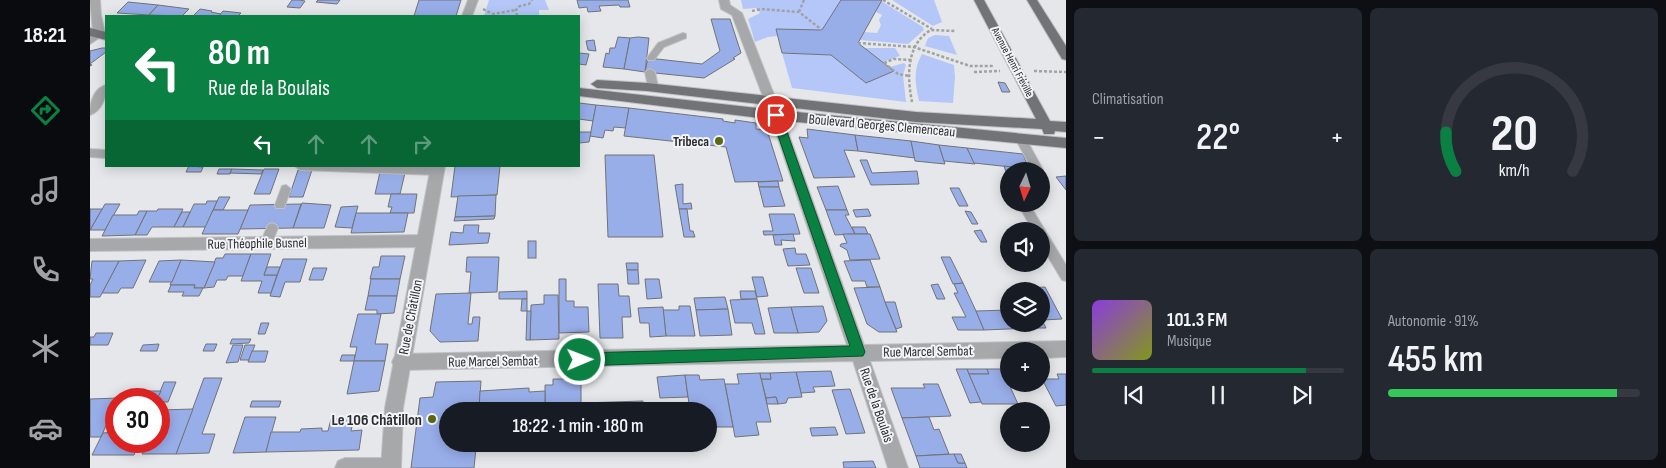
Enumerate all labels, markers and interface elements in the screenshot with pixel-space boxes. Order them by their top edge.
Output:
text: 18:21 [24,22,66,49]
street label: Avenue Henri Fréville [988,24,1036,99]
text: 80 m [208,32,270,75]
icon: left [125,35,190,100]
text: Rue de la Boulais [208,75,330,102]
text: Climatisation [1092,90,1164,109]
icon: directions [28,93,63,128]
pin [755,94,797,136]
icon: arrive [762,101,790,129]
text: 20 [1490,103,1538,166]
street label: Boulevard Georges Clemenceau [808,111,956,140]
text: 22° [1196,115,1240,160]
text: − [1092,121,1106,154]
text: + [1330,121,1344,154]
icon: left [249,130,277,158]
icon: ahead [302,130,330,158]
icon: ahead [355,130,383,158]
icon: right [408,130,436,158]
place label: Tribeca [673,133,709,150]
marker: Tribeca [713,135,725,147]
text: km/h [1499,160,1529,181]
north arrow [1000,162,1050,212]
map controls [1000,162,1050,452]
icon: music [28,173,63,208]
button: sound [1000,222,1050,272]
street label: Rue Théophile Busnel [207,234,307,253]
icon: phone [28,252,63,287]
street label: Rue de Châtillon [395,278,426,356]
button: layers [1000,282,1050,332]
text: 101.3 FM [1167,309,1227,332]
text: Autonomie · 91% [1388,312,1479,331]
icon: climate [28,331,63,366]
text: Musique [1167,332,1212,351]
position arrow [553,333,605,385]
text: 455 km [1388,337,1483,382]
street label: Rue Marcel Sembat [883,342,973,361]
button: + [1000,342,1050,392]
street label: Rue Marcel Sembat [448,352,538,371]
street label: Rue de la Boulais [856,366,897,445]
icon: previous [1120,381,1148,409]
icon: pause [1204,381,1232,409]
icon: next [1288,381,1316,409]
speed limit sign: 30 [105,388,170,453]
button: − [1000,402,1050,452]
icon: car [28,411,63,446]
place label: Le 106 Châtillon [332,411,422,430]
marker: Le 106 Châtillon [426,413,438,425]
text: 18:22 · 1 min · 180 m [513,415,643,438]

